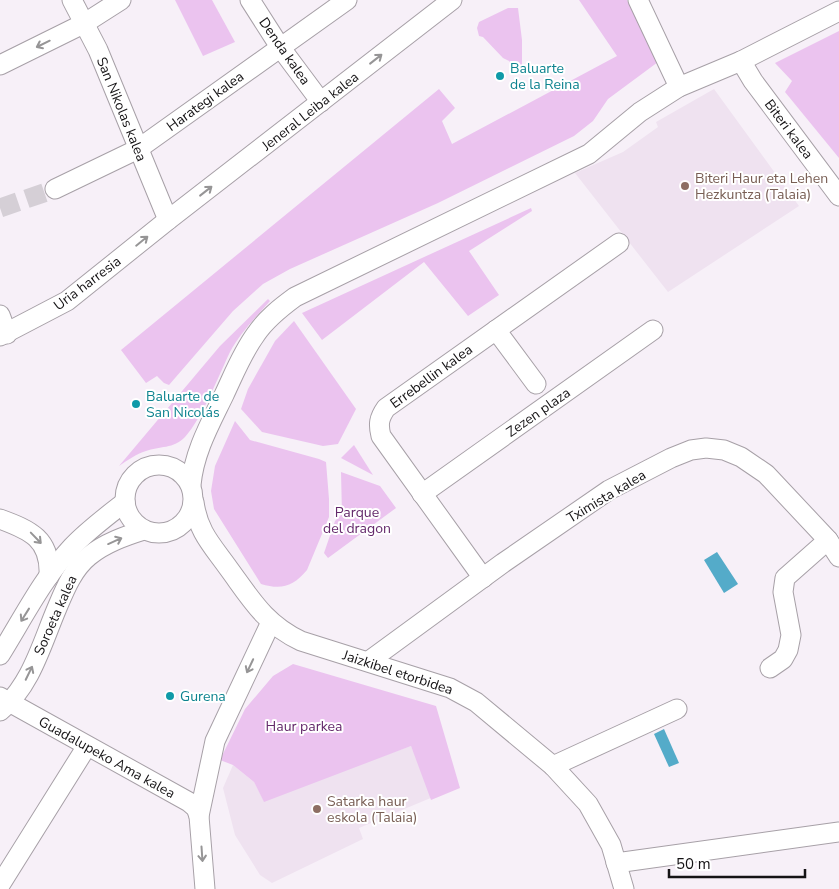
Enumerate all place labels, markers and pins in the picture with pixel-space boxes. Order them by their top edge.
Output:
place label: Baluarte de la Reina [510,59,580,94]
marker: Baluarte de la Reina [494,70,506,82]
place label: Biteri Haur eta Lehen Hezkuntza (Talaia) [695,169,828,204]
marker: Biteri Haur eta Lehen Hezkuntza (Talaia) [679,180,691,192]
place label: Baluarte de San Nicolás [146,387,220,422]
marker: Baluarte de San Nicolás [130,398,142,410]
place label: Gurena [180,687,226,706]
marker: Gurena [164,690,176,702]
place label: Satarka haur eskola (Talaia) [327,792,417,827]
marker: Satarka haur eskola (Talaia) [311,803,323,815]

